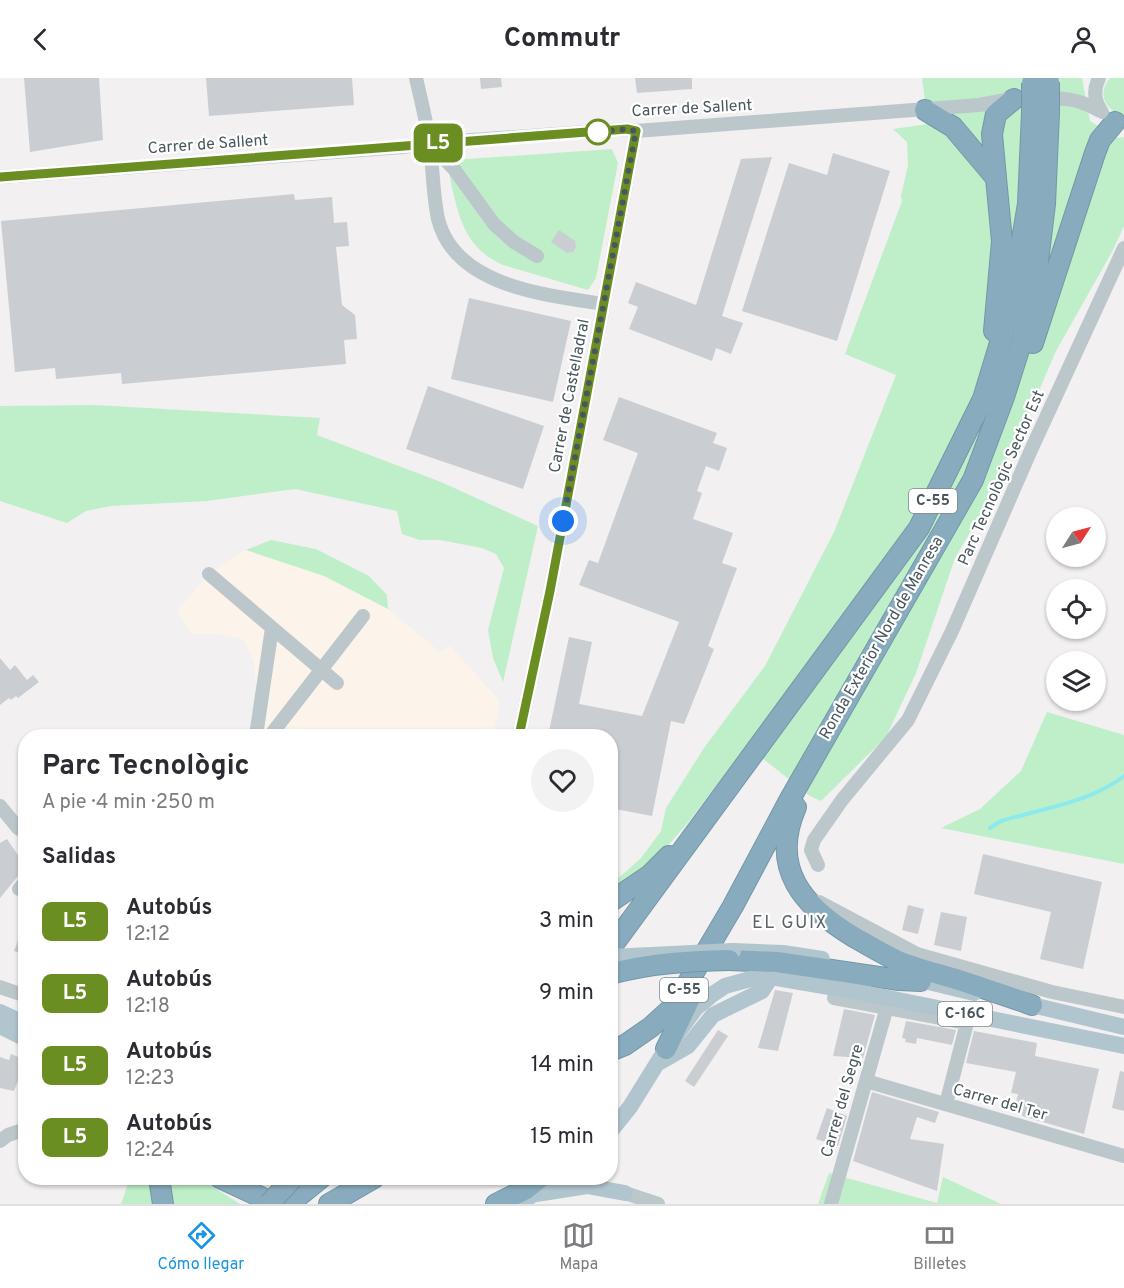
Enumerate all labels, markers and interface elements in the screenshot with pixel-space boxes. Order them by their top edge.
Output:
text: Commutr [504,22,620,56]
icon: back [24,23,57,56]
icon: person [1067,23,1100,56]
street label: Carrer de Sallent [631,96,753,122]
unlabelled marker [585,119,611,145]
line badge: L5 [411,124,465,162]
text: L5 [426,130,450,157]
street label: Carrer de Sallent [147,131,269,159]
street label: Carrer de Castelladral [545,317,595,475]
street label: Parc Tecnològic Sector Est [954,387,1050,569]
road number: C-55 [909,489,957,513]
your location [548,506,578,536]
north arrow [1046,507,1106,567]
map controls [1046,507,1106,711]
street label: Ronda Exterior Nord de Manresa [816,533,948,743]
button: locate [1046,579,1106,639]
button: layers [1046,651,1106,711]
text: Parc Tecnològic [42,749,250,785]
button: heart [531,749,594,812]
text: A pie · 4 min · 250 m [42,790,215,816]
text: Salidas [42,844,116,871]
text: Autobús [126,895,212,922]
text: L5 [63,908,87,935]
text: 3 min [539,908,594,935]
district label: EL GUIX [752,912,828,935]
text: 12:12 [126,922,170,948]
text: Autobús [126,967,212,994]
road number: C-55 [660,978,708,1002]
text: L5 [63,980,87,1007]
text: 9 min [539,980,594,1007]
text: 12:18 [126,994,170,1020]
road number: C-16C [938,1002,992,1026]
text: Autobús [126,1039,212,1066]
street label: Carrer del Segre [817,1042,869,1160]
text: L5 [63,1052,87,1079]
text: 14 min [531,1052,594,1079]
text: 12:23 [126,1066,174,1092]
street label: Carrer del Ter [950,1080,1050,1126]
text: Autobús [126,1111,212,1138]
text: L5 [63,1124,87,1151]
text: 15 min [530,1124,594,1151]
text: 12:24 [126,1138,175,1164]
tab: Cómo llegar [157,1219,245,1275]
tab: Mapa [560,1219,598,1275]
tab: Billetes [913,1219,966,1275]

